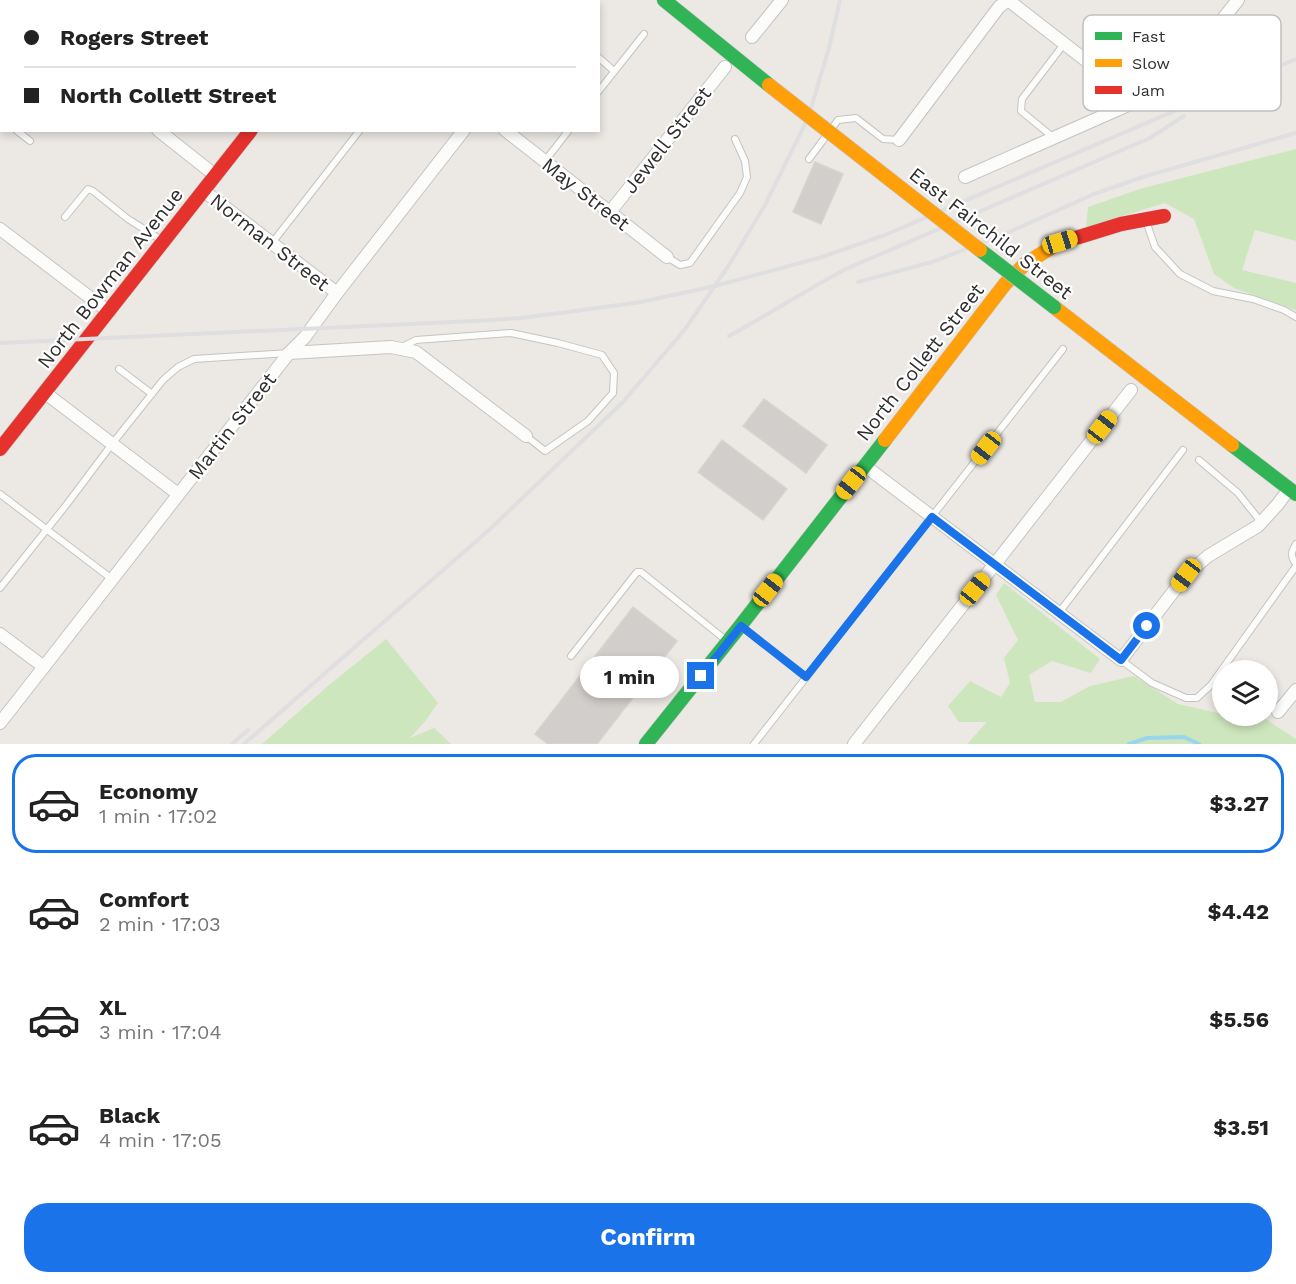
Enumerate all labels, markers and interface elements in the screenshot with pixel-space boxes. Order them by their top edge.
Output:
legend [1083,15,1281,111]
text: Rogers Street [60,25,208,50]
text: Fast [1132,27,1165,46]
text: Slow [1132,54,1170,73]
street label: Jewell Street [618,81,717,198]
text: Jam [1132,81,1165,100]
text: North Collett Street [60,83,276,108]
street label: May Street [537,152,635,236]
street label: East Fairchild Street [905,162,1078,304]
street label: North Bowman Avenue [32,183,188,373]
street label: Norman Street [206,188,335,296]
car [1040,228,1080,256]
street label: North Collett Street [851,278,989,446]
street label: Martin Street [183,367,282,484]
car [1084,407,1120,447]
car [968,428,1004,468]
car [833,463,869,503]
car [1168,555,1204,595]
car [957,569,993,609]
car [750,570,786,610]
route start [1133,612,1160,639]
callout: 1 min [581,655,680,697]
map controls [1212,660,1278,726]
button: layers [1212,660,1278,726]
route end [687,662,714,689]
text: 1 min [604,665,655,689]
icon: car [27,777,81,831]
text: Economy [99,779,198,804]
text: $3.27 [1209,791,1269,816]
text: 1 min · 17:02 [99,804,217,828]
icon: car [27,885,81,939]
text: Comfort [99,887,189,912]
text: $4.42 [1207,899,1269,924]
text: 2 min · 17:03 [99,912,221,936]
icon: car [27,993,81,1047]
text: XL [99,995,127,1020]
text: $5.56 [1209,1007,1269,1032]
text: 3 min · 17:04 [99,1020,222,1044]
icon: car [27,1101,81,1155]
text: Black [99,1103,160,1128]
text: $3.51 [1213,1115,1269,1140]
text: 4 min · 17:05 [99,1128,222,1152]
button: Confirm [24,1203,1272,1272]

